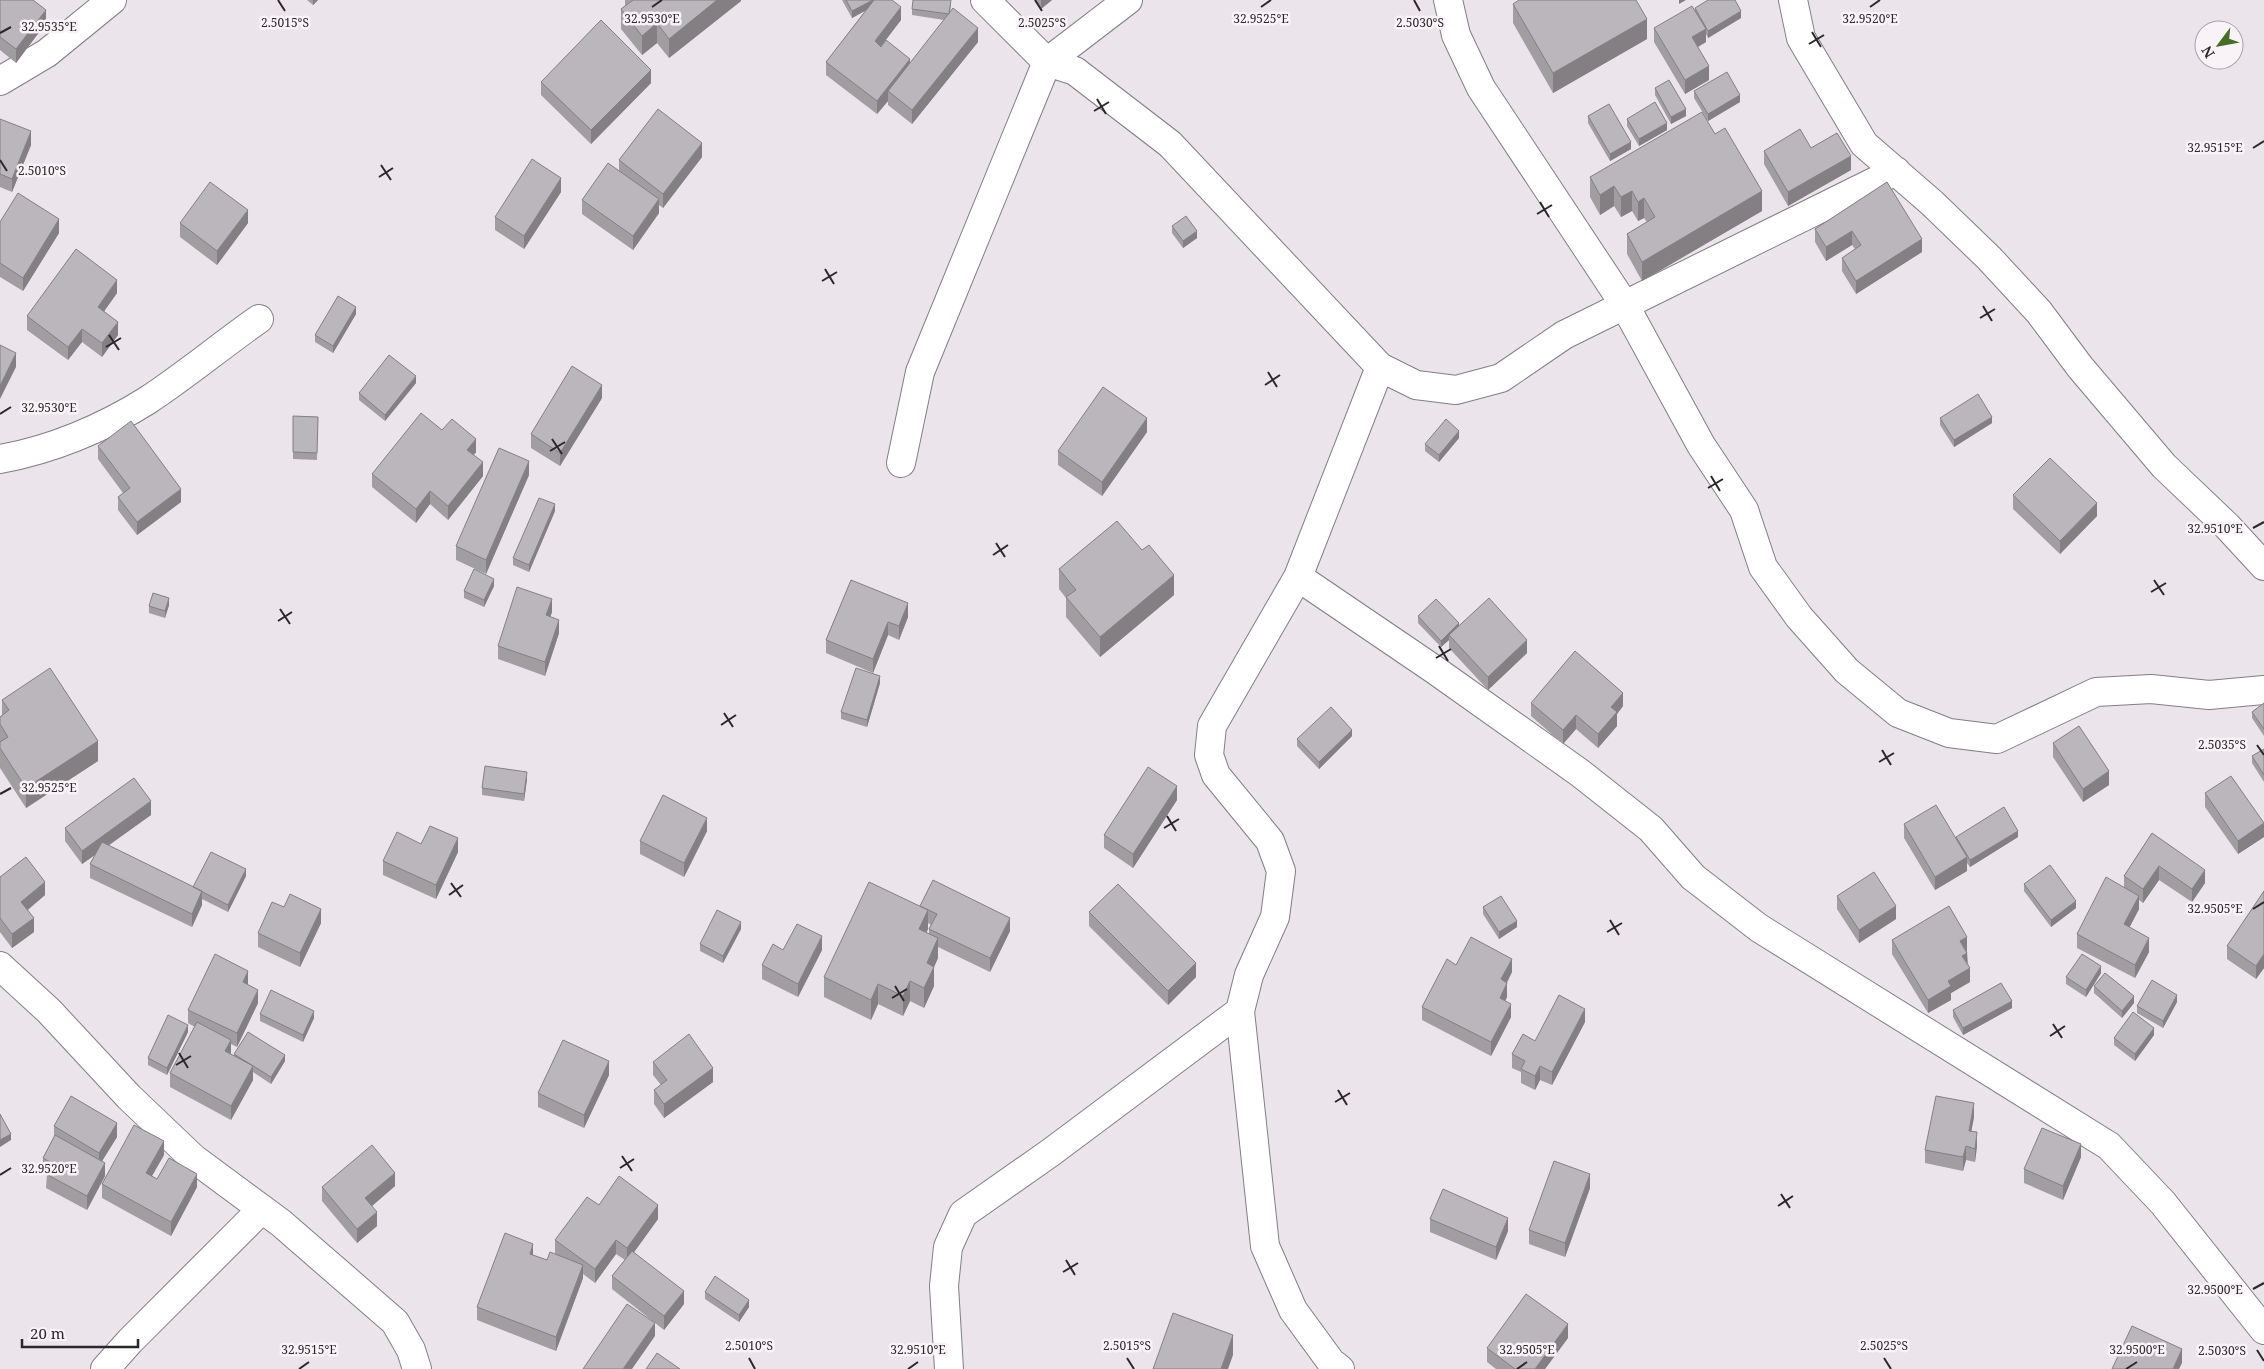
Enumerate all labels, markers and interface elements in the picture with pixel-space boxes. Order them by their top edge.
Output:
text: 32.9530°E [624,10,680,27]
text: 32.9525°E [1233,10,1289,27]
text: 32.9520°E [1842,10,1898,27]
text: 2.5015°S [261,14,309,31]
text: 2.5025°S [1018,14,1066,31]
text: 2.5030°S [1396,14,1444,31]
text: 32.9535°E [21,18,77,35]
north arrow [2194,20,2244,70]
text: N [2197,42,2219,62]
text: 32.9515°E [2187,139,2243,156]
text: 2.5010°S [18,162,66,179]
text: 32.9530°E [21,399,77,416]
text: 32.9510°E [2187,520,2243,537]
text: 2.5035°S [2198,736,2246,753]
text: 32.9525°E [21,779,77,796]
text: 32.9505°E [2187,900,2243,917]
text: 32.9520°E [21,1160,77,1177]
text: 32.9500°E [2187,1281,2243,1298]
scale bar [22,1316,139,1348]
text: 20 m [30,1323,65,1343]
text: 2.5010°S [725,1337,773,1354]
text: 2.5015°S [1103,1337,1151,1354]
text: 2.5025°S [1860,1337,1908,1354]
text: 32.9515°E [281,1341,337,1358]
text: 32.9510°E [890,1341,946,1358]
text: 32.9505°E [1499,1341,1555,1358]
text: 32.9500°E [2109,1341,2165,1358]
text: 2.5030°S [2198,1342,2246,1359]

